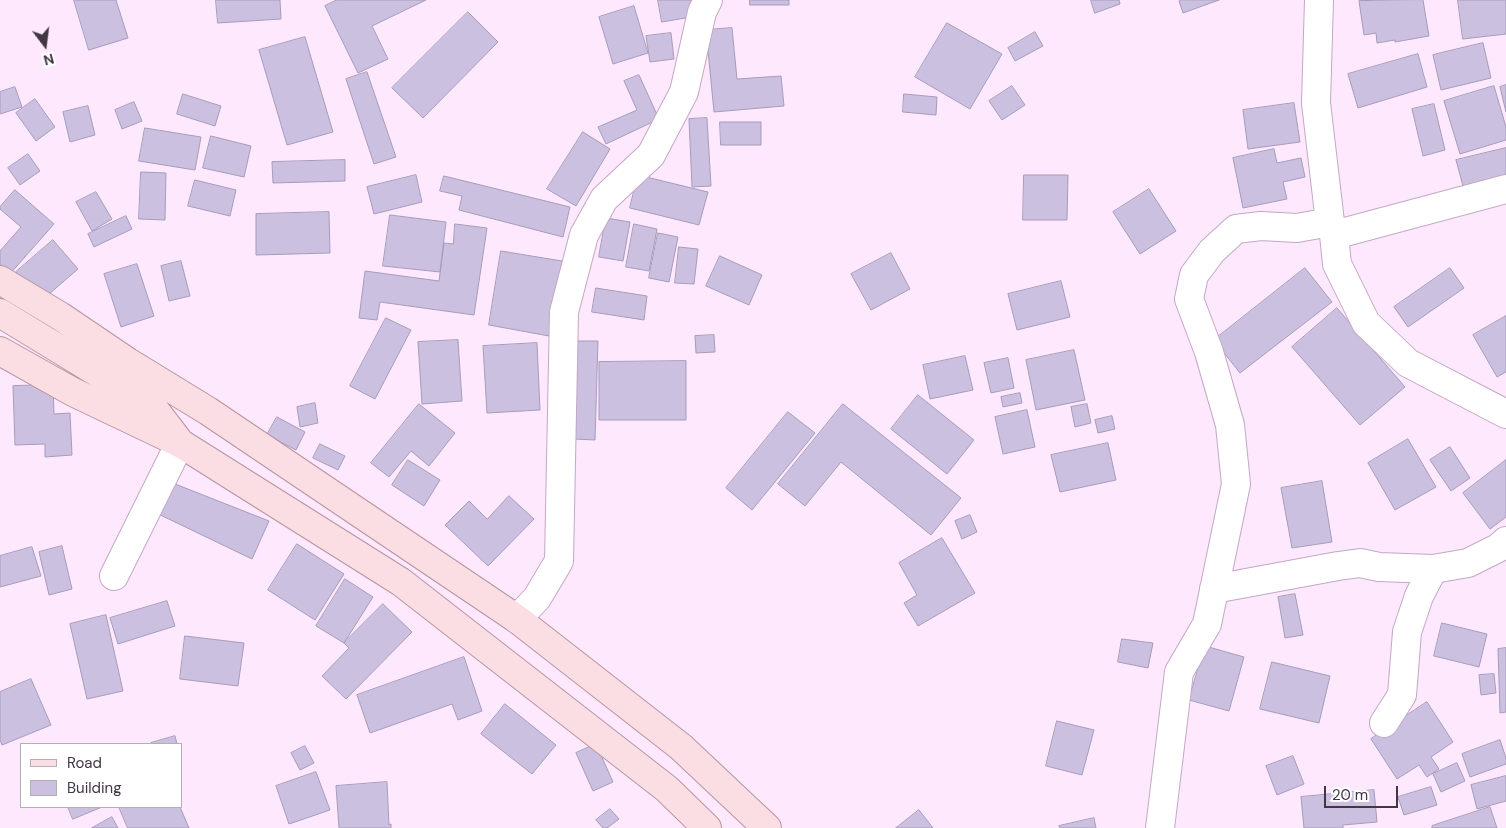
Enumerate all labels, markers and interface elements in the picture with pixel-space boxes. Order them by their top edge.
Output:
north arrow [20,20,70,70]
text: N [42,49,56,70]
legend [20,743,182,808]
text: Road [67,753,102,773]
scale bar [1326,776,1400,808]
text: Building [67,778,122,798]
text: 20 m [1332,785,1368,805]

